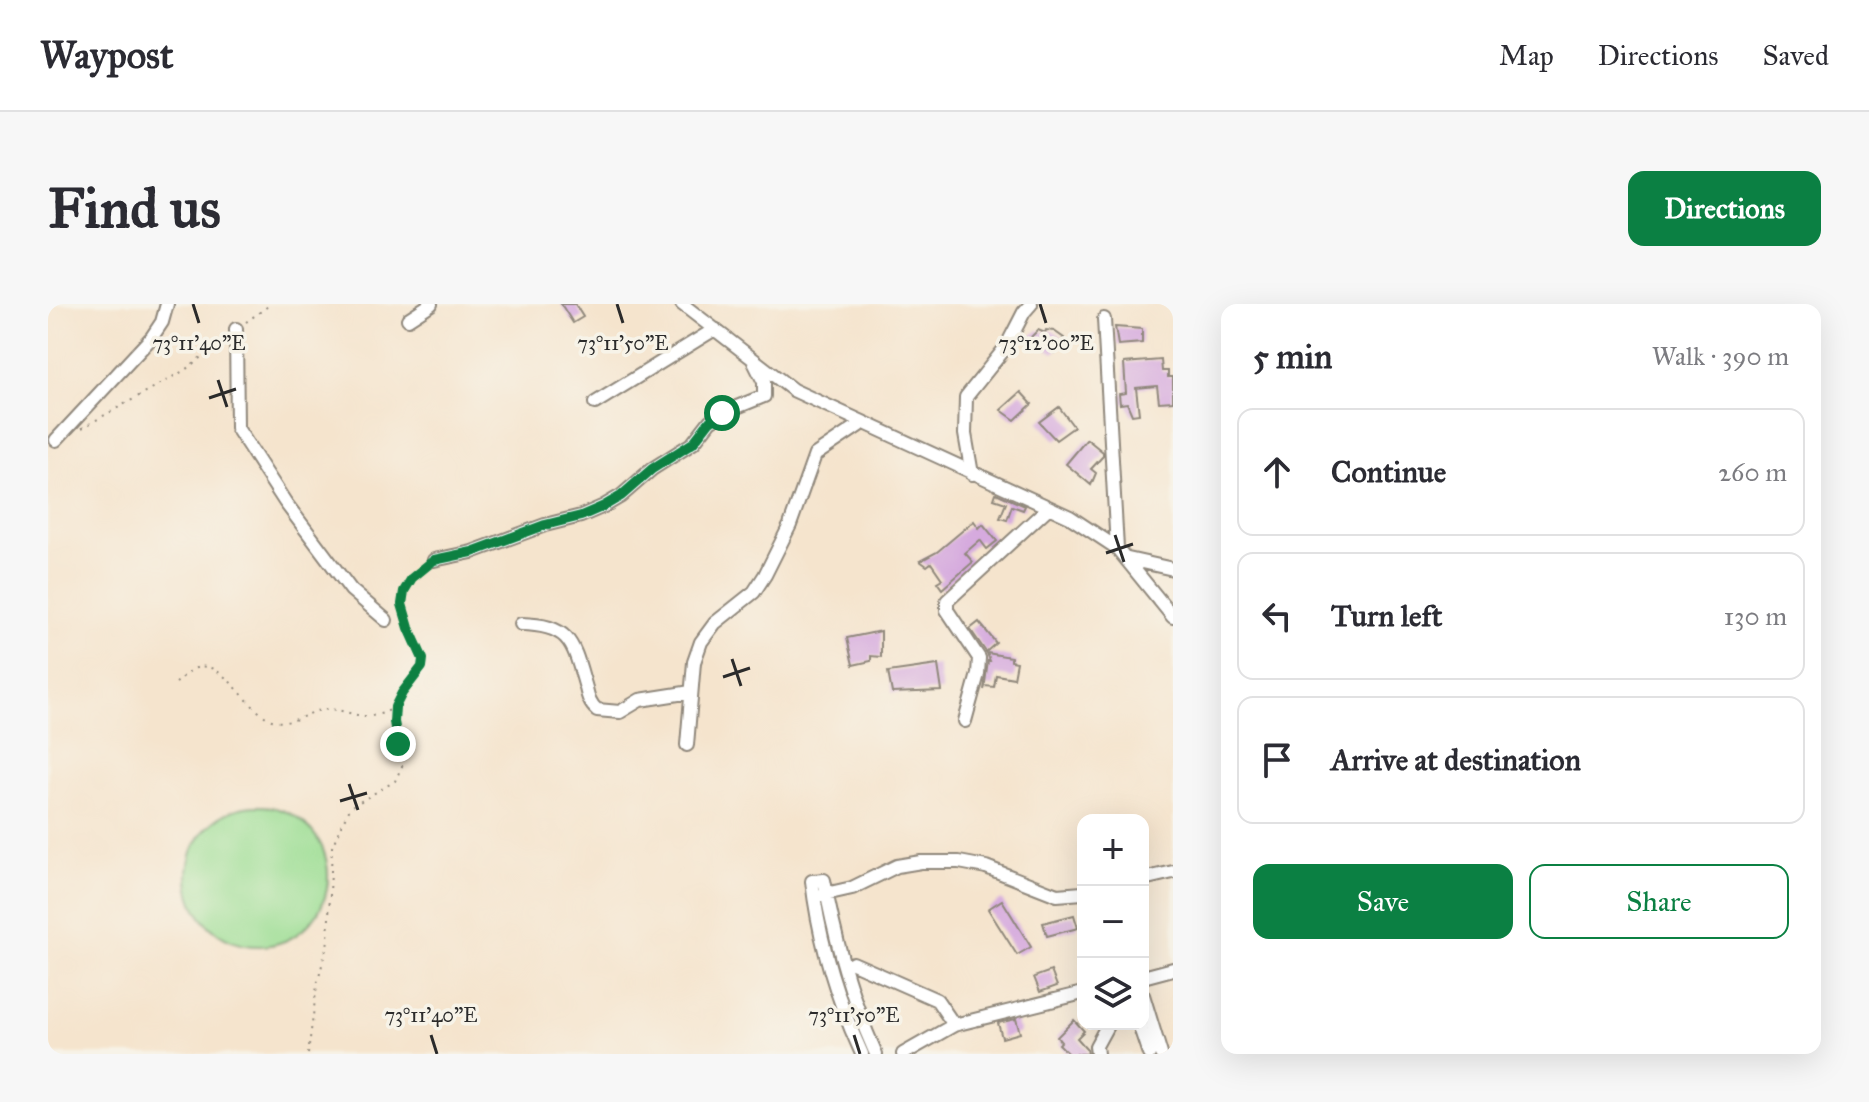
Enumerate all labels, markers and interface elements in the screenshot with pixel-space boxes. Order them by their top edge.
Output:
text: Waypost [40,32,173,78]
text: Map [1499,38,1554,73]
text: Directions [1598,38,1719,73]
text: Saved [1763,38,1829,73]
button: Directions [1628,171,1821,246]
text: Find us [48,174,221,242]
text: 73°11'40"E [152,331,246,355]
text: 73°11'50"E [577,331,669,355]
text: 73°12'00"E [998,331,1094,355]
text: 5 min [1253,336,1332,377]
text: Walk · 390 m [1652,340,1789,372]
route start [704,395,740,431]
icon: ahead [1255,450,1299,494]
text: Continue [1331,454,1446,490]
text: 260 m [1718,456,1787,488]
icon: left [1255,594,1299,638]
text: Turn left [1331,598,1442,634]
text: 130 m [1724,600,1787,632]
route end [380,726,416,762]
icon: arrive [1255,738,1299,782]
text: Arrive at destination [1331,742,1581,778]
map controls [1077,814,1149,1030]
button: + [1077,814,1149,886]
button: Save [1253,864,1513,939]
button: Share [1529,864,1789,939]
button: − [1077,886,1149,958]
button: layers [1077,958,1149,1030]
text: 73°11'40"E [384,1003,478,1027]
text: 73°11'50"E [808,1003,900,1027]

